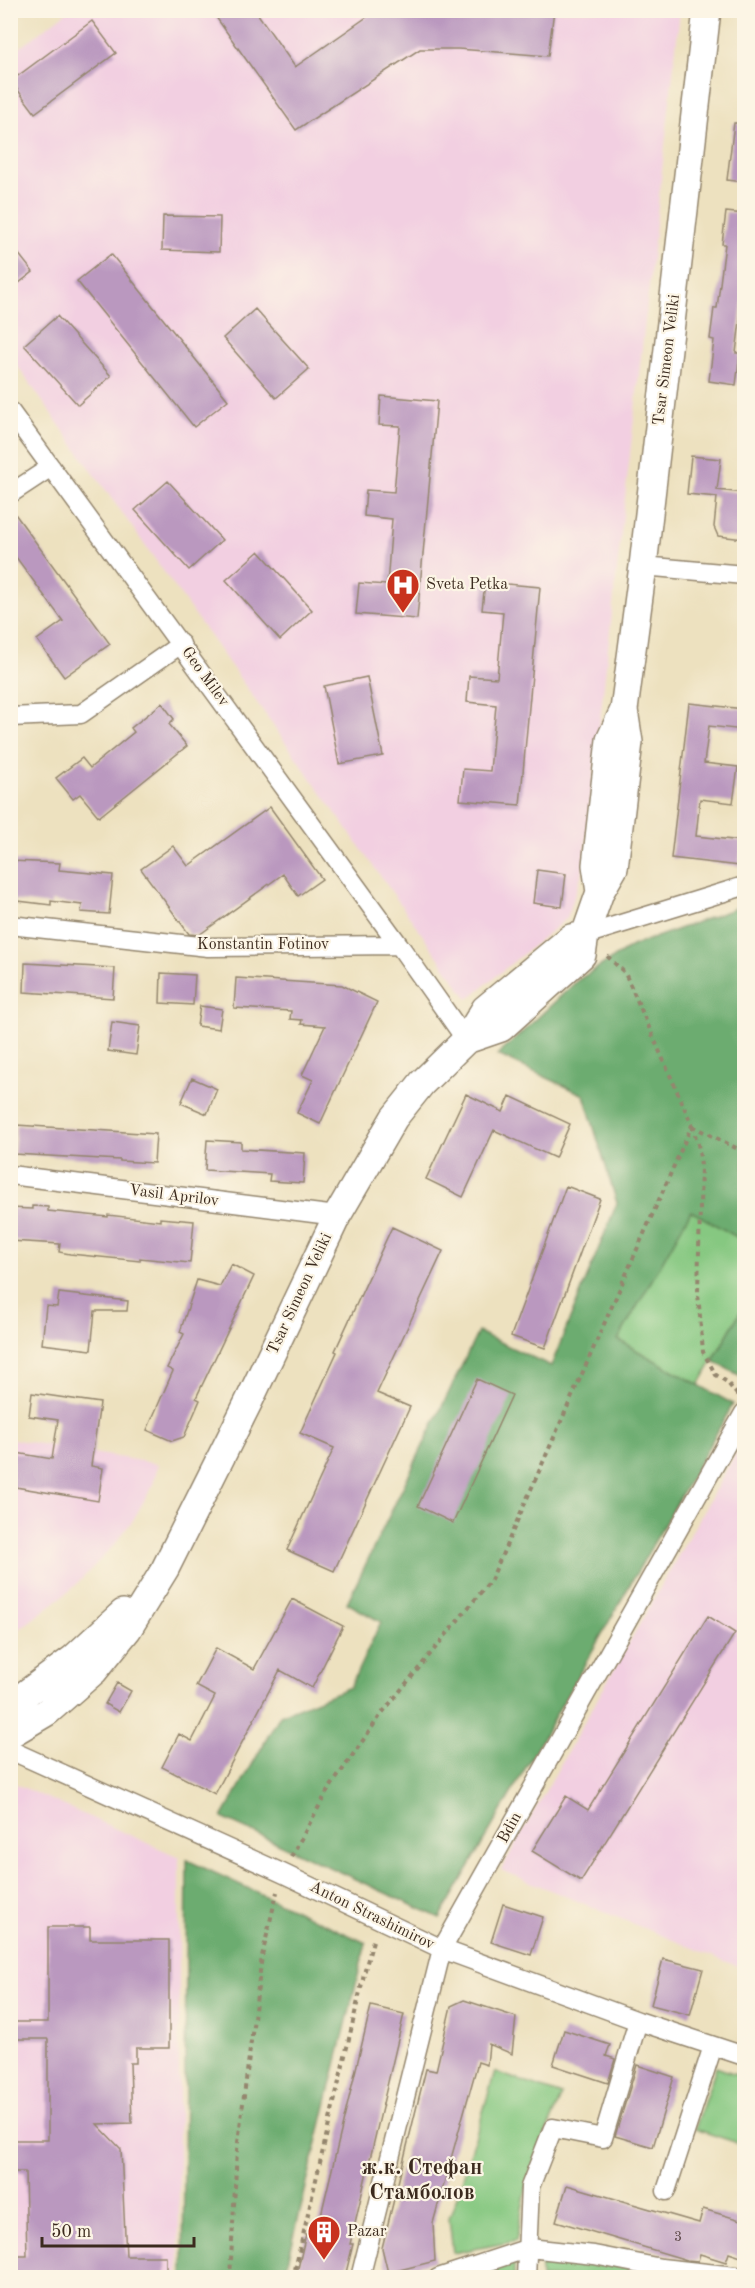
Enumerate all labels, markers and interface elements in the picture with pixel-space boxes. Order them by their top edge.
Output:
street label: Tsar Simeon Veliki [651,293,683,427]
hospital icon: Sveta Petka [385,567,421,614]
place label: Sveta Petka [426,577,508,593]
street label: Geo Milev [178,644,232,710]
street label: Konstantin Fotinov [197,937,330,953]
street label: Vasil Aprilov [128,1183,220,1210]
street label: Tsar Simeon Veliki [265,1231,335,1357]
street label: Bdin [495,1810,525,1846]
street label: Anton Strashimirov [307,1879,437,1953]
district label: ж.к. Стефан Стамболов [362,2157,482,2204]
scale bar [42,2210,194,2248]
building icon: Pazar [306,2214,342,2261]
text: 50 m [51,2223,91,2241]
place label: Pazar [347,2224,387,2240]
house number: 3 [674,2230,682,2244]

